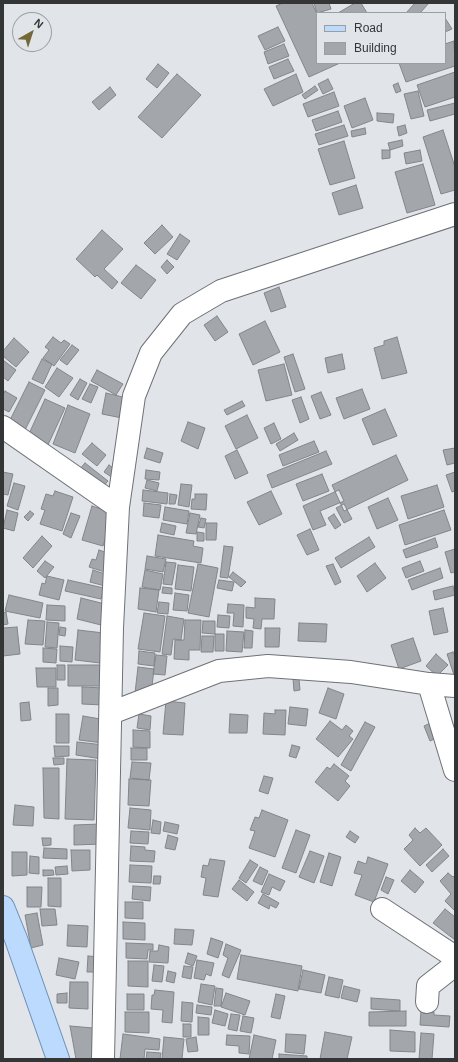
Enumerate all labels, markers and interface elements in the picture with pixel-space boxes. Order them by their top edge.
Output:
north arrow [12,12,52,52]
legend [316,12,446,64]
text: N [32,16,46,31]
text: Road [354,21,383,35]
text: Building [354,41,397,55]

